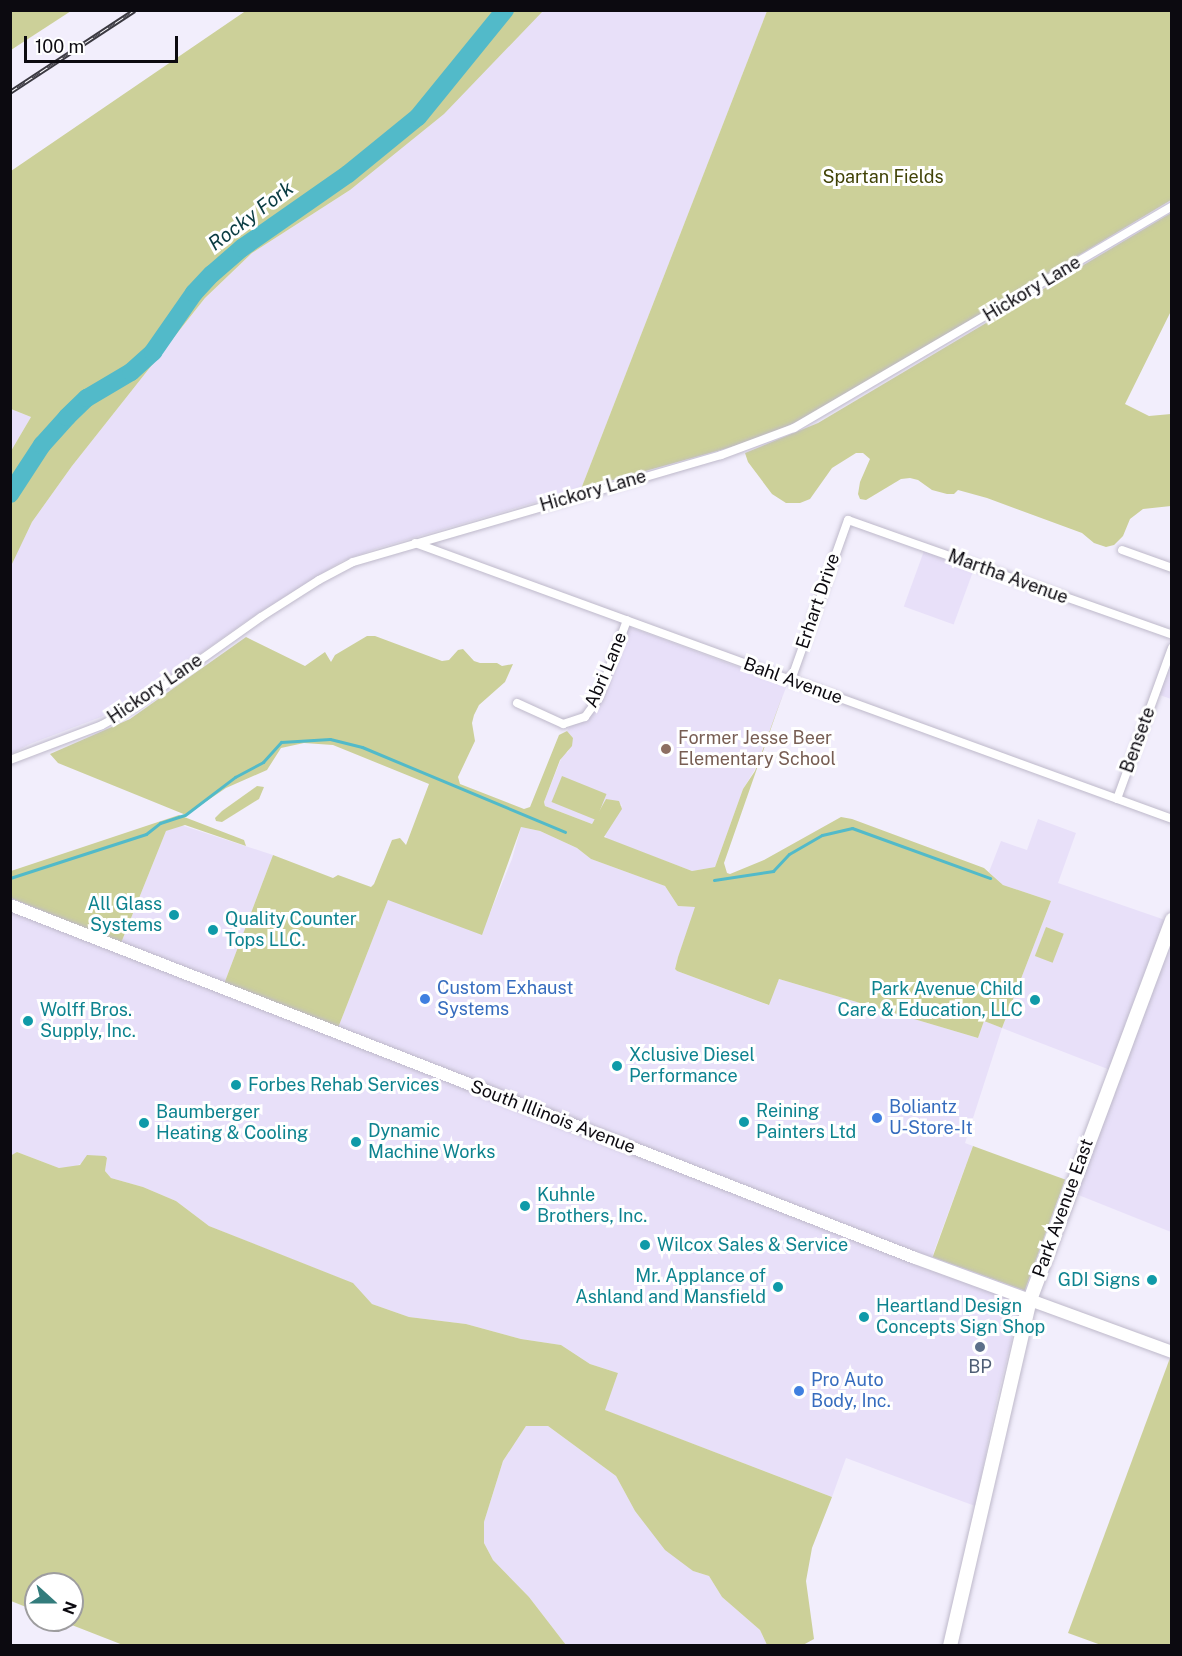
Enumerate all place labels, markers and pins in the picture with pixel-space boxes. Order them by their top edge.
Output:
place label: Former Jesse Beer Elementary School [678,728,836,771]
marker: Former Jesse Beer Elementary School [659,742,673,756]
place label: All Glass Systems [88,894,162,936]
marker: All Glass Systems [167,908,181,922]
place label: Quality Counter Tops LLC. [225,909,357,952]
marker: Quality Counter Tops LLC. [206,923,220,937]
place label: Custom Exhaust Systems [437,978,573,1020]
place label: Park Avenue Child Care & Education, LLC [837,979,1023,1022]
marker: Custom Exhaust Systems [418,992,432,1006]
marker: Park Avenue Child Care & Education, LLC [1028,993,1042,1007]
place label: Wolff Bros. Supply, Inc. [40,1000,136,1042]
marker: Wolff Bros. Supply, Inc. [21,1014,35,1028]
place label: Xclusive Diesel Performance [629,1045,755,1088]
marker: Xclusive Diesel Performance [610,1059,624,1073]
place label: Forbes Rehab Services [248,1074,440,1096]
marker: Forbes Rehab Services [229,1078,243,1092]
place label: Boliantz U-Store-It [889,1097,973,1140]
place label: Reining Painters Ltd [756,1101,856,1144]
place label: Baumberger Heating & Cooling [156,1102,308,1144]
marker: Boliantz U-Store-It [870,1111,884,1125]
marker: Reining Painters Ltd [737,1115,751,1129]
marker: Baumberger Heating & Cooling [137,1116,151,1130]
place label: Dynamic Machine Works [368,1121,496,1164]
marker: Dynamic Machine Works [349,1135,363,1149]
place label: Kuhnle Brothers, Inc. [537,1185,647,1228]
marker: Kuhnle Brothers, Inc. [518,1199,532,1213]
place label: Wilcox Sales & Service [657,1234,848,1256]
marker: Wilcox Sales & Service [638,1238,652,1252]
place label: Mr. Applance of Ashland and Mansfield [575,1266,766,1308]
place label: GDI Signs [1058,1269,1140,1291]
marker: GDI Signs [1145,1273,1159,1287]
marker: Mr. Applance of Ashland and Mansfield [771,1280,785,1294]
place label: Heartland Design Concepts Sign Shop [876,1296,1045,1338]
marker: Heartland Design Concepts Sign Shop [857,1310,871,1324]
marker: BP [973,1340,987,1354]
place label: BP [968,1356,992,1378]
place label: Pro Auto Body, Inc. [811,1370,891,1412]
marker: Pro Auto Body, Inc. [792,1384,806,1398]

